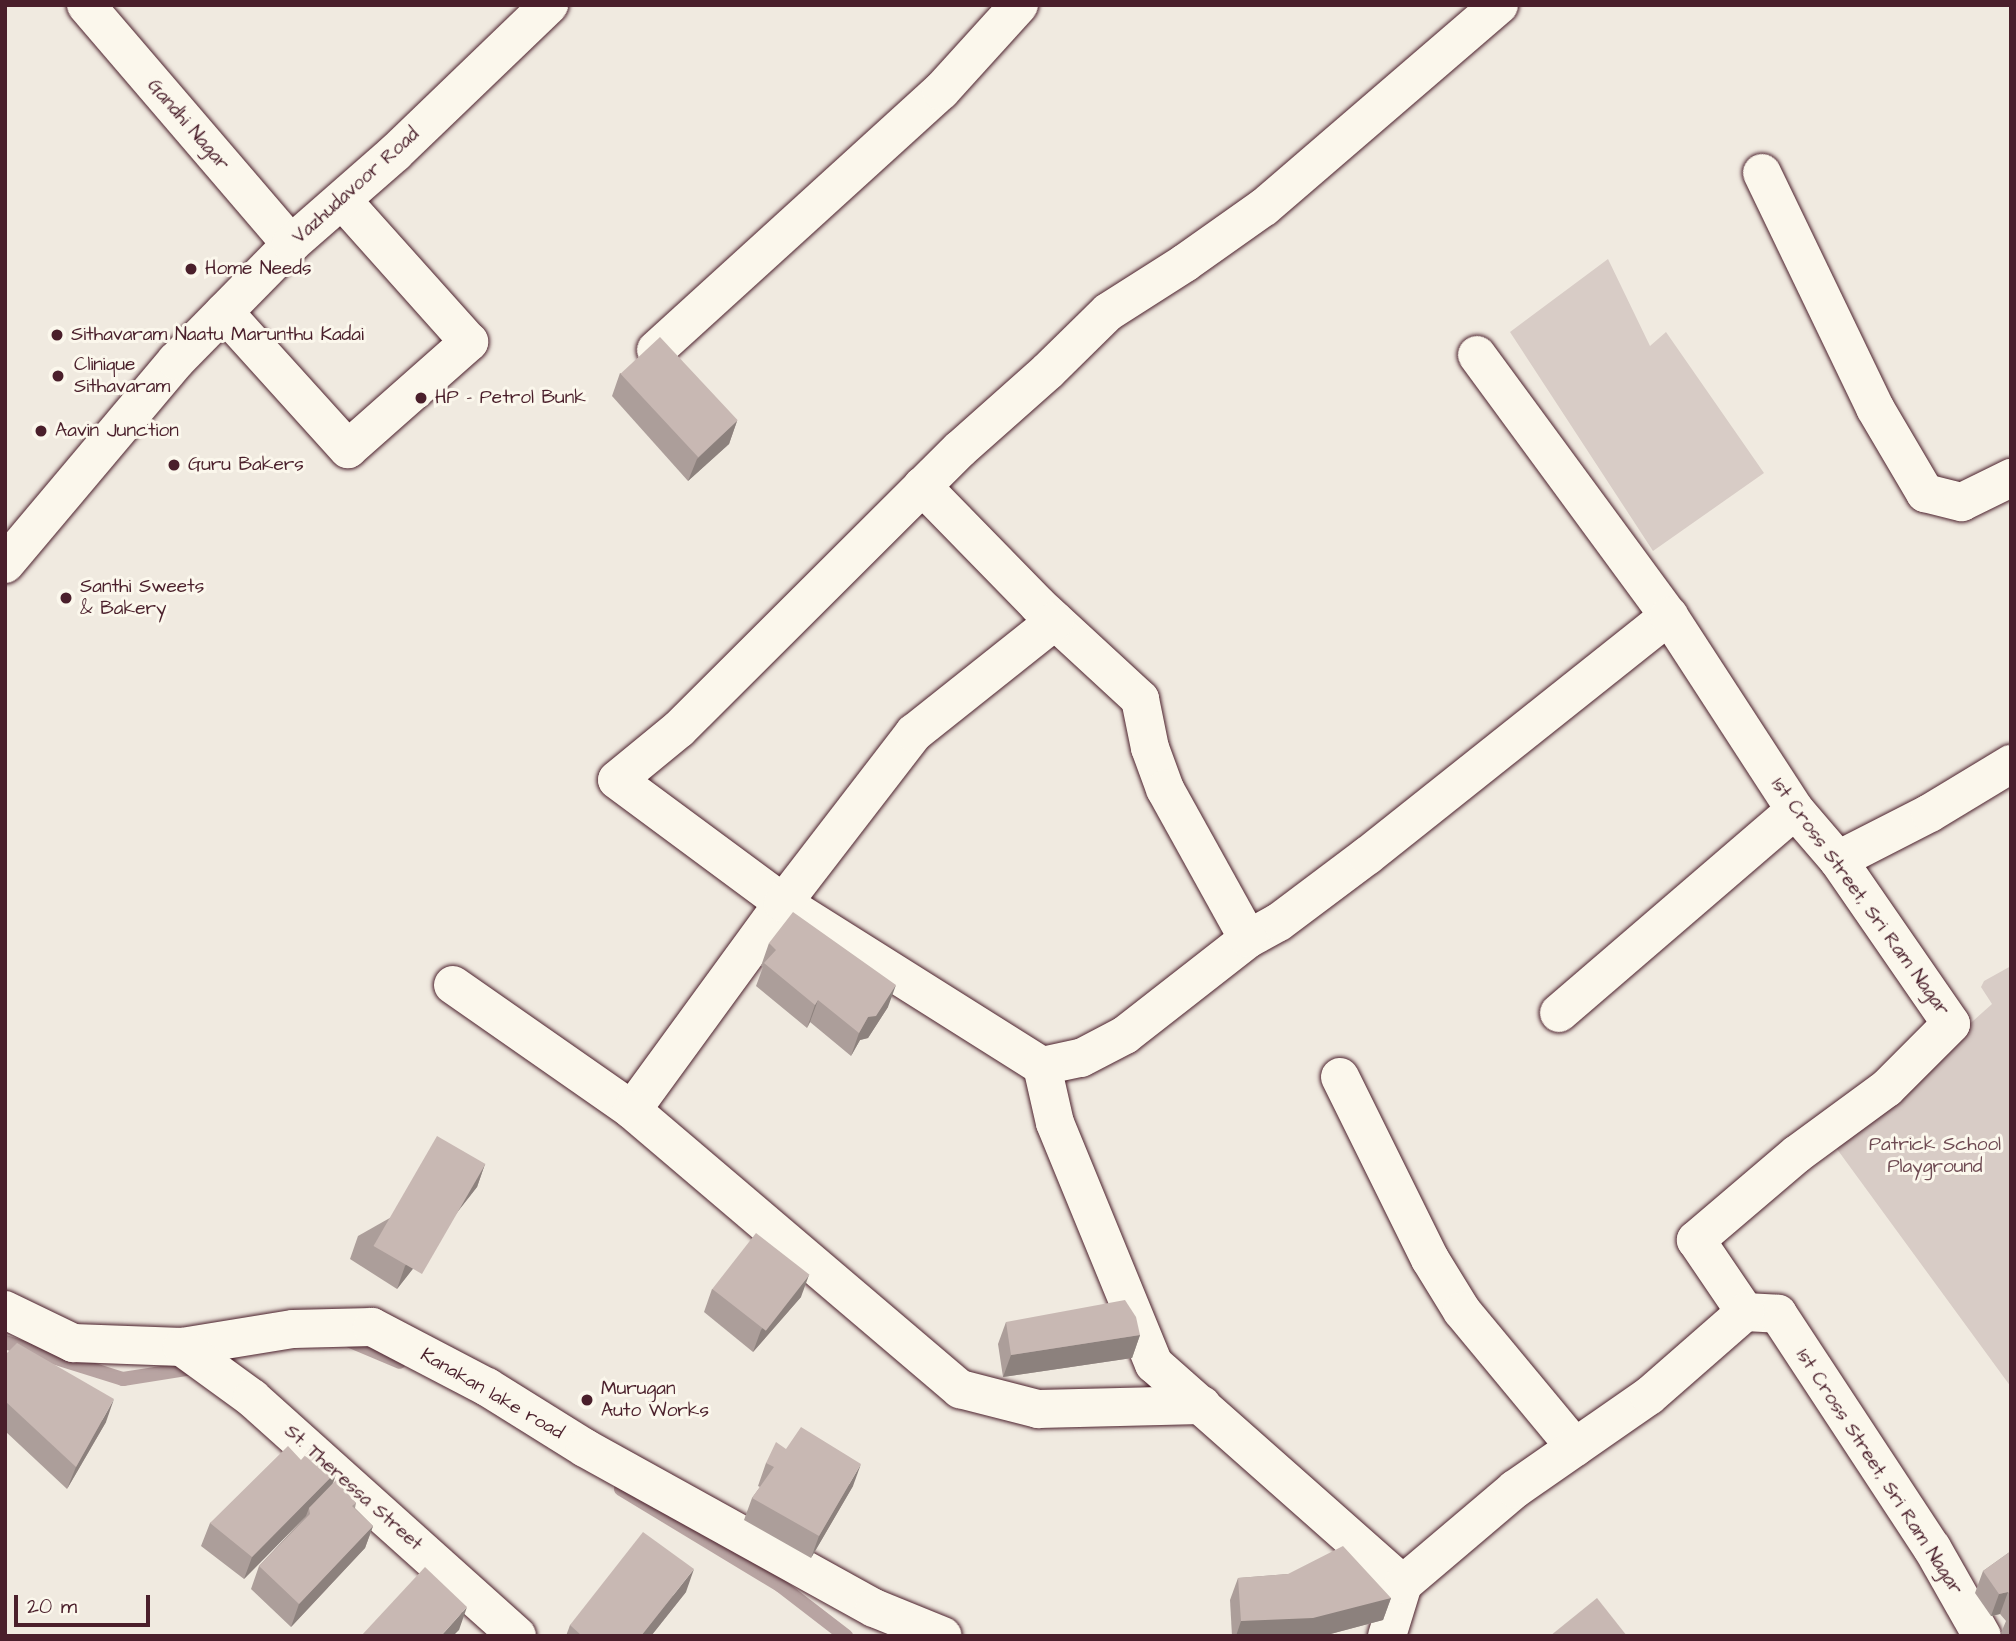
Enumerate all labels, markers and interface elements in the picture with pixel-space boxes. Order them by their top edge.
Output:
street label: Gandhi Nagar [142,75,234,175]
street label: Vazhudavoor Road [288,123,424,249]
place label: Home Needs [205,258,312,280]
marker: Home Needs [183,261,199,277]
place label: Sithavaram Naatu Marunthu Kadai [71,324,364,346]
marker: Sithavaram Naatu Marunthu Kadai [49,327,65,343]
place label: Clinique Sithavaram [74,354,170,398]
marker: Clinique Sithavaram [48,366,68,386]
place label: HP - Petrol Bunk [435,387,586,409]
marker: HP - Petrol Bunk [413,390,429,406]
place label: Aavin Junction [55,420,179,442]
marker: Aavin Junction [33,423,49,439]
place label: Guru Bakers [188,454,304,476]
marker: Guru Bakers [166,457,182,473]
place label: Santhi Sweets & Bakery [80,576,204,620]
marker: Santhi Sweets & Bakery [58,590,74,606]
street label: 1st Cross Street, Sri Ram Nagar [1766,774,1954,1020]
park label: Patrick School Playground [1869,1134,2001,1178]
street label: Kanakan lake road [416,1344,568,1444]
street label: 1st Cross Street, Sri Ram Nagar [1791,1345,1967,1599]
place label: Murugan Auto Works [601,1378,709,1422]
marker: Murugan Auto Works [579,1392,595,1408]
street label: St. Theressa Street [279,1420,427,1556]
scale bar [18,1582,154,1626]
text: 20 m [27,1592,77,1621]

